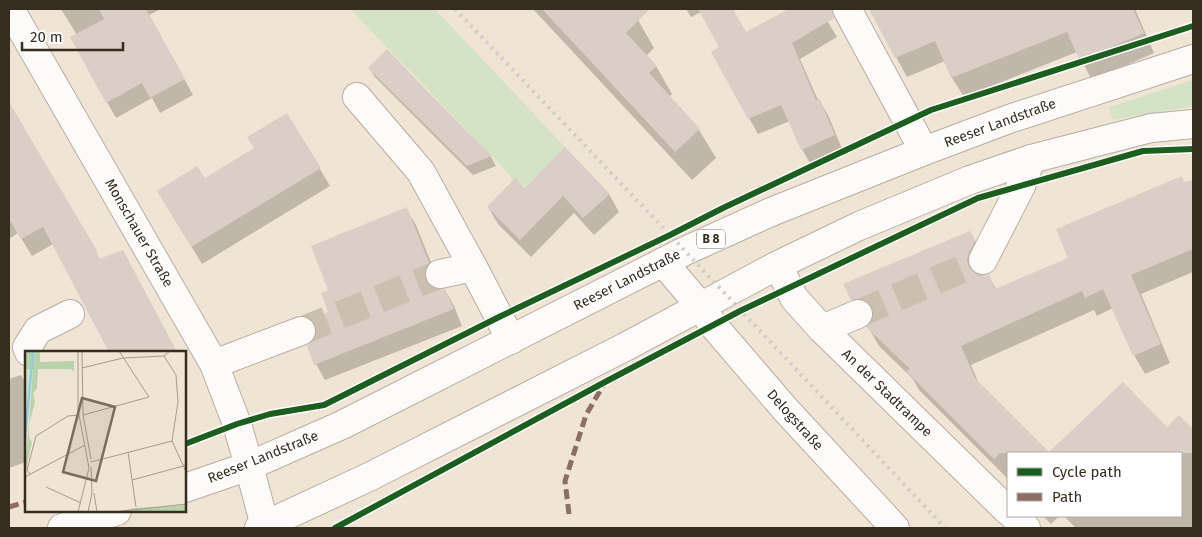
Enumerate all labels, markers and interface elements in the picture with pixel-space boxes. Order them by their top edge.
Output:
scale bar [22,20,124,52]
text: 20 m [30,28,63,46]
street label: Reeser Landstraße [942,95,1058,151]
street label: Monschauer Straße [101,176,177,290]
road number: B 8 [697,230,725,248]
street label: Reeser Landstraße [571,246,683,314]
street label: An der Stadtrampe [838,345,936,441]
inset map [25,351,186,512]
street label: Delogstraße [763,386,827,454]
street label: Reeser Landstraße [205,427,321,487]
legend [1007,452,1182,517]
text: Cycle path [1052,463,1122,481]
text: Path [1052,488,1082,506]

